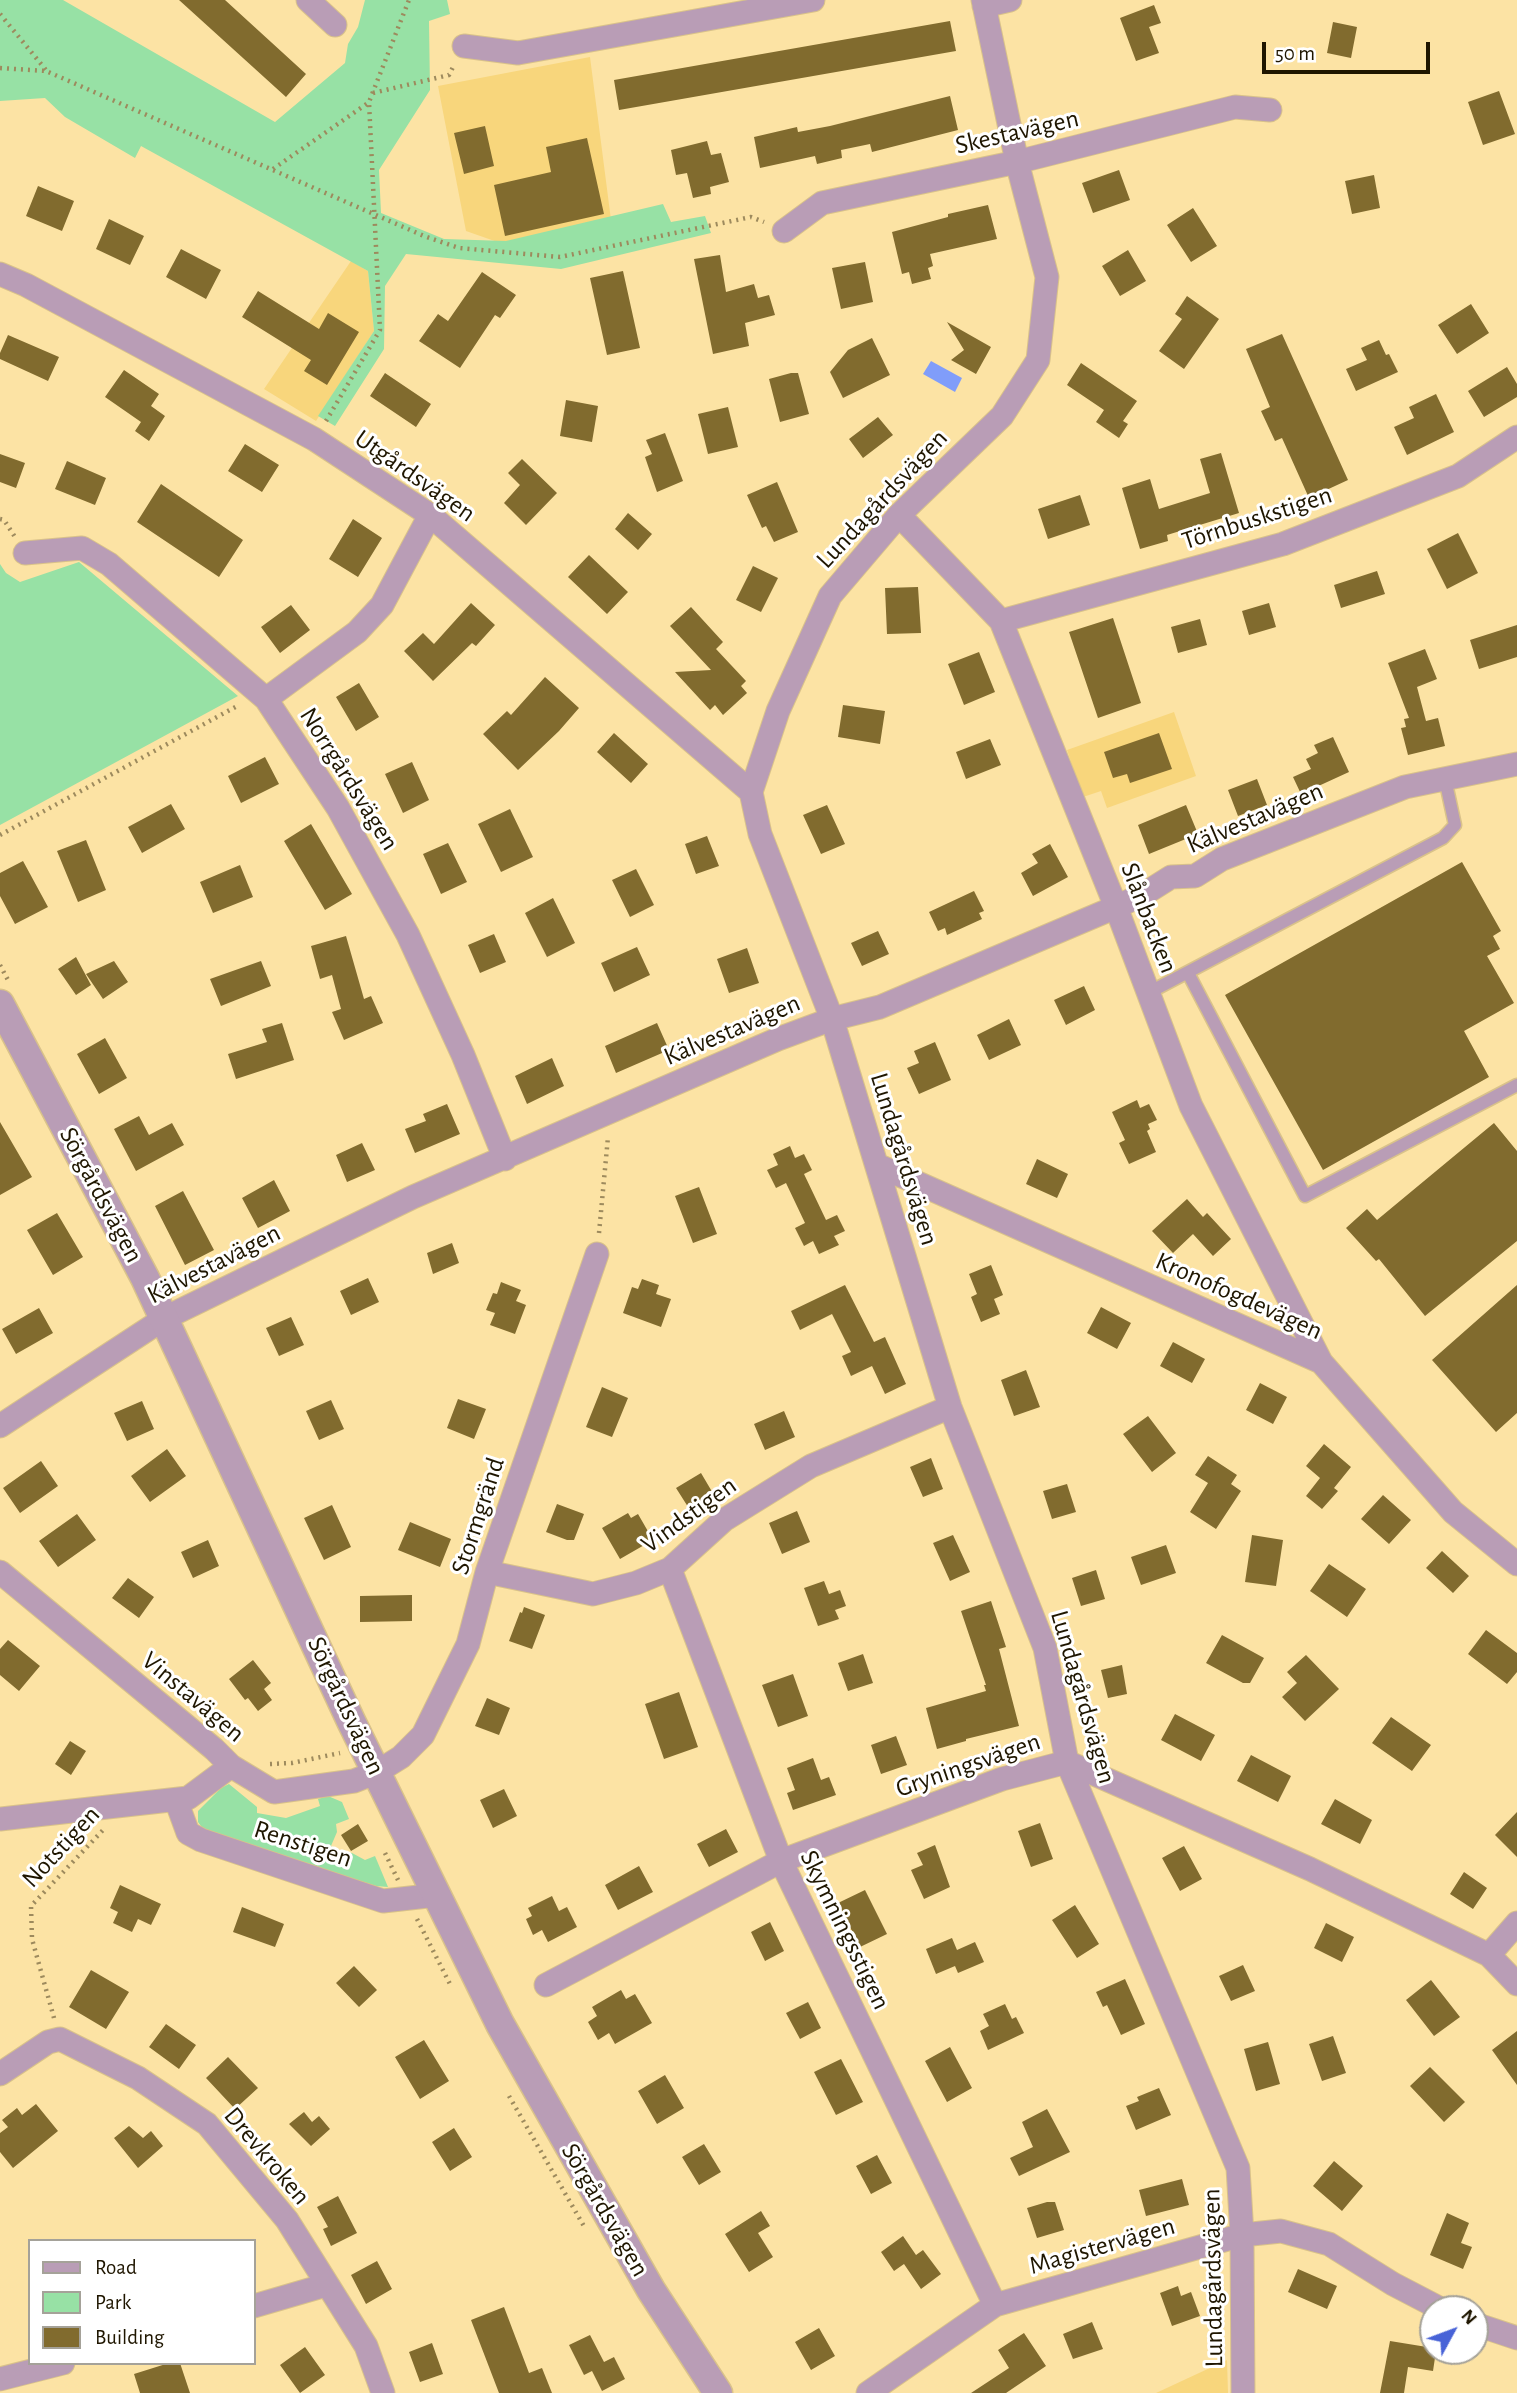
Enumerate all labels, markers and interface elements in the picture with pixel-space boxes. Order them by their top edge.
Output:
scale bar [1265,28,1433,72]
text: 50 m [1275,43,1315,64]
street label: Skestavägen [952,103,1082,161]
street label: Utgårdsvägen [349,423,481,529]
street label: Lundagårdsvägen [810,423,954,575]
street label: Törnbuskstigen [1178,479,1336,557]
street label: Norrgårdsvägen [293,702,405,856]
street label: Kälvestavägen [1182,775,1328,861]
street label: Slånbacken [1114,858,1184,978]
street label: Kälvestavägen [659,987,805,1073]
street label: Lundagårdsvägen [863,1069,945,1249]
street label: Sörgårdsvägen [52,1122,150,1268]
street label: Kälvestavägen [142,1217,286,1311]
street label: Kronofogdevägen [1151,1245,1327,1347]
street label: Stormgränd [444,1453,512,1579]
street label: Vindstigen [635,1470,743,1560]
street label: Lundagårdsvägen [1043,1607,1123,1787]
street label: Sörgårdsvägen [300,1632,392,1780]
street label: Vinstavägen [135,1645,251,1749]
street label: Gryningsvägen [892,1726,1044,1804]
street label: Notstigen [15,1800,107,1894]
street label: Renstigen [250,1814,356,1874]
street label: Skymningsstigen [793,1845,897,2015]
street label: Drevkroken [217,2101,317,2211]
street label: Sörgårdsvägen [554,2138,656,2282]
street label: Lundagårdsvägen [1196,2188,1230,2368]
street label: Magistervägen [1026,2210,1178,2282]
legend [28,2239,256,2365]
text: Road [95,2257,137,2278]
text: Park [95,2292,131,2313]
north arrow [1419,2295,1489,2365]
text: N [1457,2306,1480,2328]
text: Building [95,2327,164,2348]

